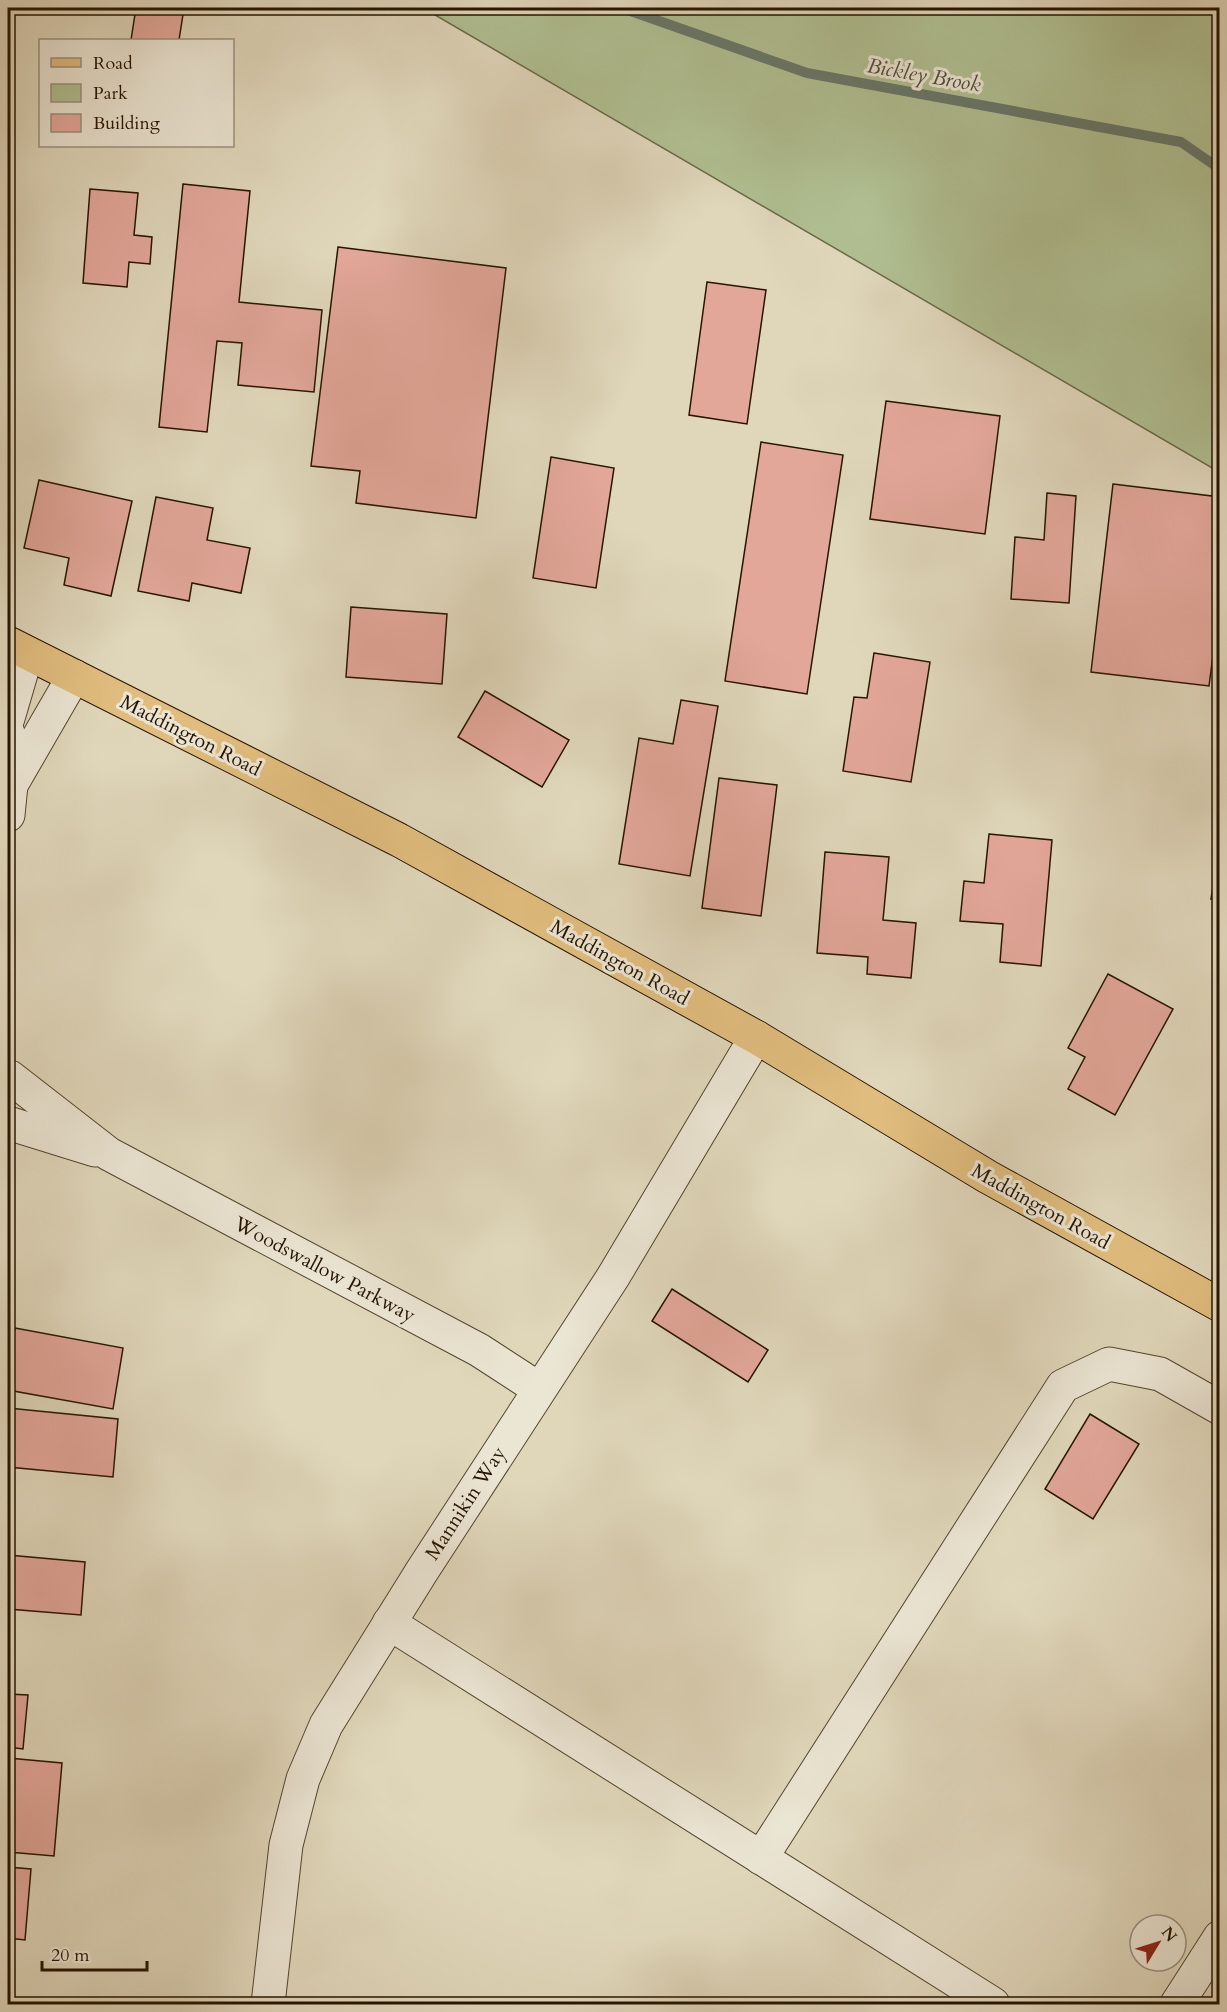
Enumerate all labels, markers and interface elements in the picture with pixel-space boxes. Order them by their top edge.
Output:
legend [39,39,234,147]
text: Road [93,51,133,76]
water label: Bickley Brook [865,51,984,100]
text: Park [93,81,128,106]
text: Building [93,111,161,136]
street label: Maddington Road [116,688,266,783]
street label: Maddington Road [546,913,694,1012]
street label: Maddington Road [967,1157,1115,1256]
street label: Woodswallow Parkway [228,1210,421,1329]
street label: Mannikin Way [419,1441,512,1565]
north arrow [1128,1913,1188,1973]
text: N [1156,1922,1182,1947]
scale bar [42,1934,147,1972]
text: 20 m [51,1943,90,1968]

